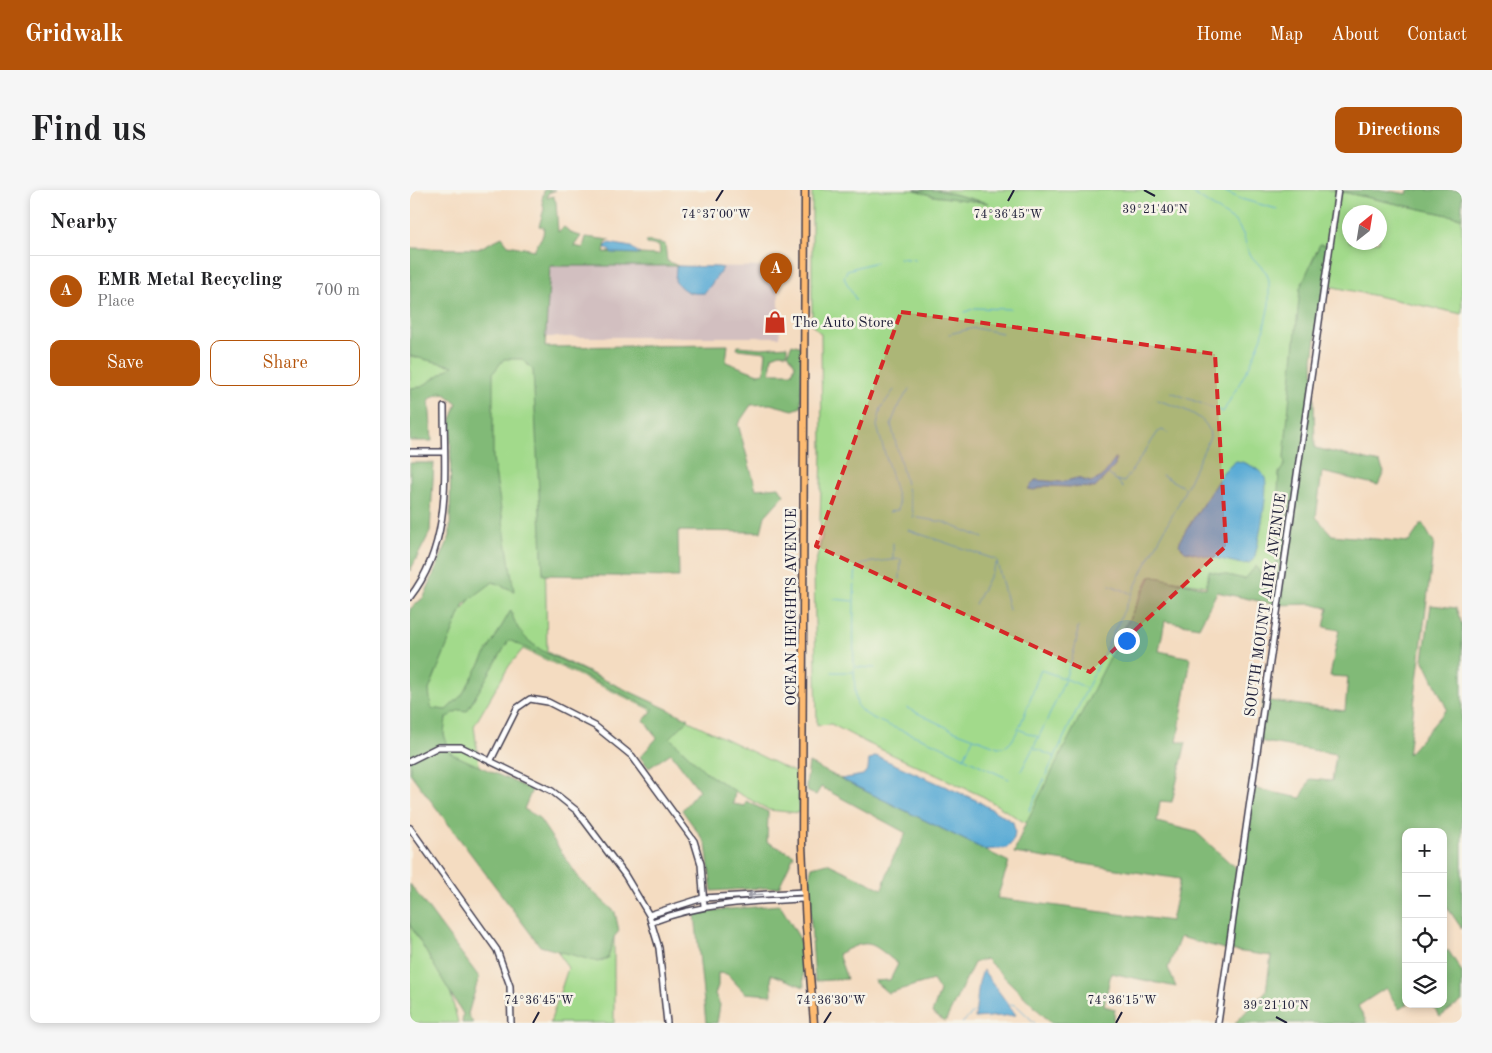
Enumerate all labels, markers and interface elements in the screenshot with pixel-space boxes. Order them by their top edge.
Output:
text: Gridwalk [25,23,123,47]
text: Home [1196,26,1242,44]
text: Map [1270,26,1303,44]
text: About [1331,26,1379,44]
text: Contact [1407,26,1467,44]
button: Directions [1335,107,1462,153]
text: Find us [30,113,146,148]
text: 39°21'40"N [1122,204,1188,216]
north arrow [1342,205,1387,250]
text: 74°36'45"W [973,208,1043,221]
text: 74°37'00"W [681,209,751,221]
text: Nearby [50,212,118,233]
pin: A [760,253,792,294]
text: EMR Metal Recycling [97,271,282,290]
text: A [60,283,72,299]
text: 700 m [315,283,360,299]
text: Place [97,294,134,310]
shop icon: The Auto Store [762,309,788,335]
place label: The Auto Store [792,316,893,331]
button: Save [50,340,200,386]
button: Share [210,340,360,386]
street label: SOUTH MOUNT AIRY AVENUE [1243,492,1290,718]
street label: OCEAN HEIGHTS AVENUE [785,508,800,706]
your location [1114,628,1140,654]
map controls [1402,828,1447,1008]
button: + [1402,828,1447,873]
button: − [1402,873,1447,918]
one-way arrow [747,891,763,900]
button: locate [1402,918,1447,963]
button: layers [1402,963,1447,1008]
text: 74°36'45"W [504,994,574,1007]
text: 74°36'15"W [1087,994,1157,1007]
text: 74°36'30"W [796,995,866,1007]
text: 39°21'10"N [1243,1000,1309,1012]

